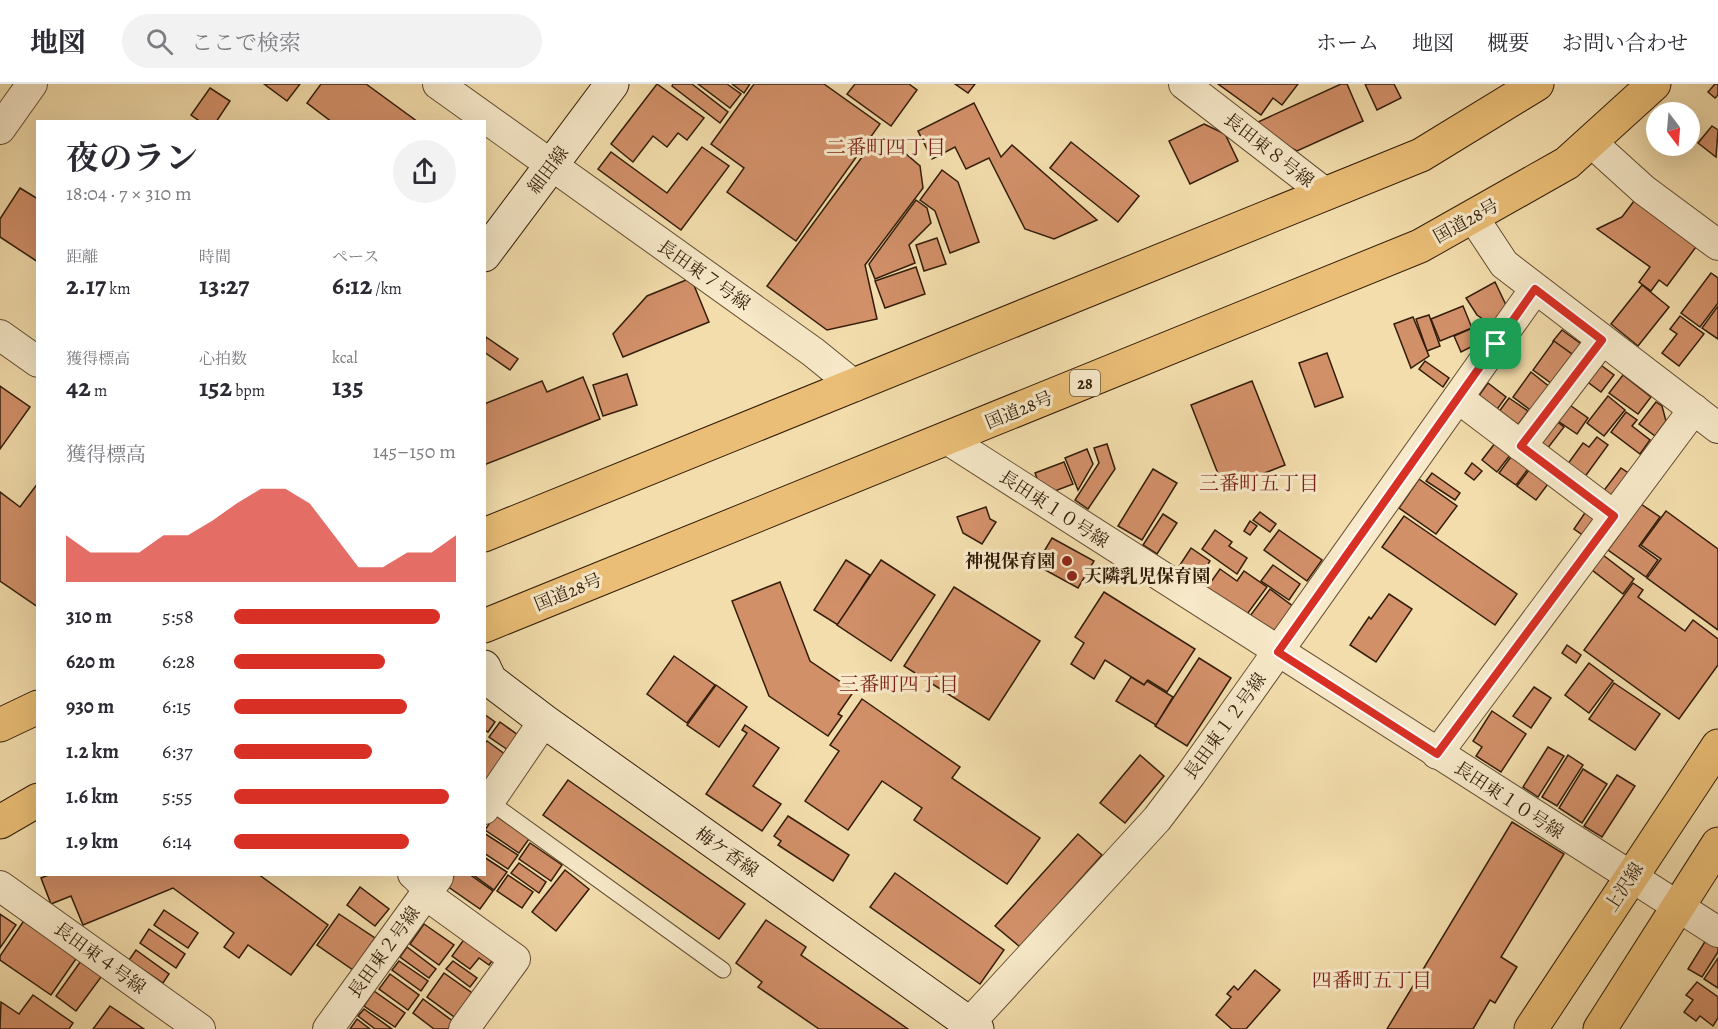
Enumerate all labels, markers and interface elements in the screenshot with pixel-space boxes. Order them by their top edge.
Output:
search box [122,14,542,68]
text: 地図 [30,24,86,62]
icon: search [143,25,176,58]
text: ここで検索 [191,28,301,58]
text: ホーム [1316,29,1379,57]
text: 地図 [1412,29,1454,57]
text: 概要 [1487,29,1529,57]
text: お問い合わせ [1562,29,1688,57]
north arrow [1646,102,1700,156]
map controls [1646,102,1700,156]
street label: 長田東８号線 [1219,107,1319,193]
district label: 二番町四丁目 [826,134,946,161]
text: 夜のラン [66,135,198,180]
button: share [393,140,456,203]
street label: 細田線 [522,141,574,199]
text: 18:04 · 7 × 310 m [66,180,192,207]
street label: 国道28号 [1429,193,1503,249]
street label: 長田東７号線 [653,234,755,316]
text: 距離 [66,246,98,268]
text: 時間 [199,246,231,268]
text: ペース [332,246,379,268]
text: 2.17 [66,268,106,303]
text: 13:27 [199,268,249,303]
text: 6:12 [332,268,372,303]
text: km [106,278,131,300]
text: /km [372,278,402,300]
pin [1470,318,1521,369]
icon: arrive [1479,327,1512,360]
text: kcal [332,347,358,369]
text: 獲得標高 [66,348,130,370]
text: 心拍数 [199,348,247,370]
text: 135 [332,369,364,404]
text: 42 [66,370,91,405]
text: 152 [199,370,232,405]
road number: 28 [1070,370,1100,396]
text: m [91,380,107,402]
text: bpm [232,380,265,402]
street label: 国道28号 [981,386,1057,434]
text: 145–150 m [373,438,456,465]
text: 獲得標高 [66,441,146,468]
street label: 長田東１０号線 [995,465,1113,553]
district label: 三番町五丁目 [1199,470,1319,497]
place label: 神視保育園 [965,549,1055,573]
marker: 神視保育園 [1060,554,1074,568]
place label: 天隣乳児保育園 [1084,564,1210,588]
street label: 国道28号 [530,568,606,616]
marker: 天隣乳児保育園 [1065,569,1079,583]
text: 310 m [66,603,112,630]
text: 5:58 [162,603,194,630]
text: 620 m [66,648,115,675]
text: 6:28 [162,648,195,675]
street label: 長田東１２号線 [1178,668,1272,784]
district label: 三番町四丁目 [839,671,959,698]
text: 930 m [66,693,114,720]
text: 6:15 [162,693,191,720]
text: 1.2 km [66,738,119,765]
text: 6:37 [162,738,193,765]
street label: 長田東１０号線 [1450,756,1568,844]
text: 1.6 km [66,783,119,810]
text: 5:55 [162,783,193,810]
street label: 梅ケ香線 [691,822,763,882]
text: 1.9 km [66,828,119,855]
text: 6:14 [162,828,192,855]
street label: 上沢線 [1599,858,1649,916]
street label: 長田東２号線 [343,901,425,1003]
street label: 長田東４号線 [49,917,151,999]
district label: 四番町五丁目 [1312,967,1432,994]

